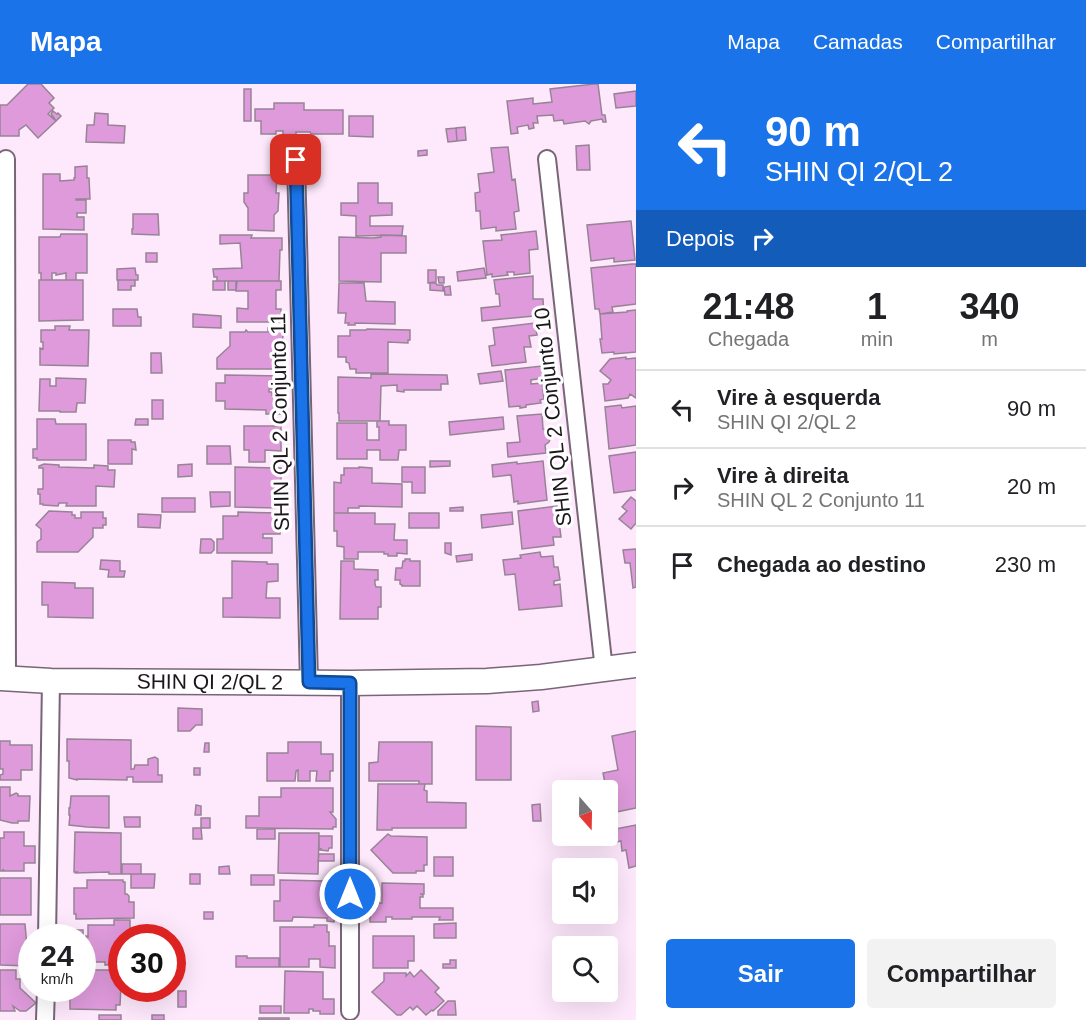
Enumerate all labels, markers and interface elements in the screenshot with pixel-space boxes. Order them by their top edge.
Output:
text: Mapa [30,26,102,57]
text: Mapa [727,30,780,53]
text: Camadas [813,30,903,53]
text: Compartilhar [936,30,1056,53]
icon: left [666,108,744,186]
text: 90 m [765,108,861,155]
pin [270,134,321,185]
icon: arrive [279,143,312,176]
text: SHIN QI 2/QL 2 [765,157,953,187]
icon: right [746,222,779,255]
text: Depois [666,226,734,251]
text: 21:48 [702,286,794,327]
text: 1 [867,286,887,327]
text: 340 [959,286,1020,327]
street label: SHIN QL 2 Conjunto 10 [530,307,575,528]
street label: SHIN QL 2 Conjunto 11 [266,313,293,531]
text: Chegada [708,328,789,350]
text: min [861,328,893,350]
text: m [981,328,998,350]
text: Vire à esquerda [717,385,880,410]
icon: left [666,393,699,426]
text: 90 m [1007,396,1056,421]
text: SHIN QI 2/QL 2 [717,411,856,433]
text: Vire à direita [717,463,849,488]
icon: right [666,471,699,504]
text: 20 m [1007,474,1056,499]
text: SHIN QL 2 Conjunto 11 [717,489,925,511]
icon: arrive [666,549,699,582]
text: Chegada ao destino [717,552,926,577]
text: 230 m [995,552,1056,577]
street label: SHIN QI 2/QL 2 [137,670,283,694]
north arrow [552,780,618,846]
map controls [552,780,618,1002]
button: sound [552,858,618,924]
position arrow [318,862,382,926]
speed limit sign: 30 [108,924,186,1002]
button: search [552,936,618,1002]
text: 24 [40,939,74,972]
button: Sair [666,939,855,1008]
button: Compartilhar [867,939,1056,1008]
text: km/h [41,970,73,987]

